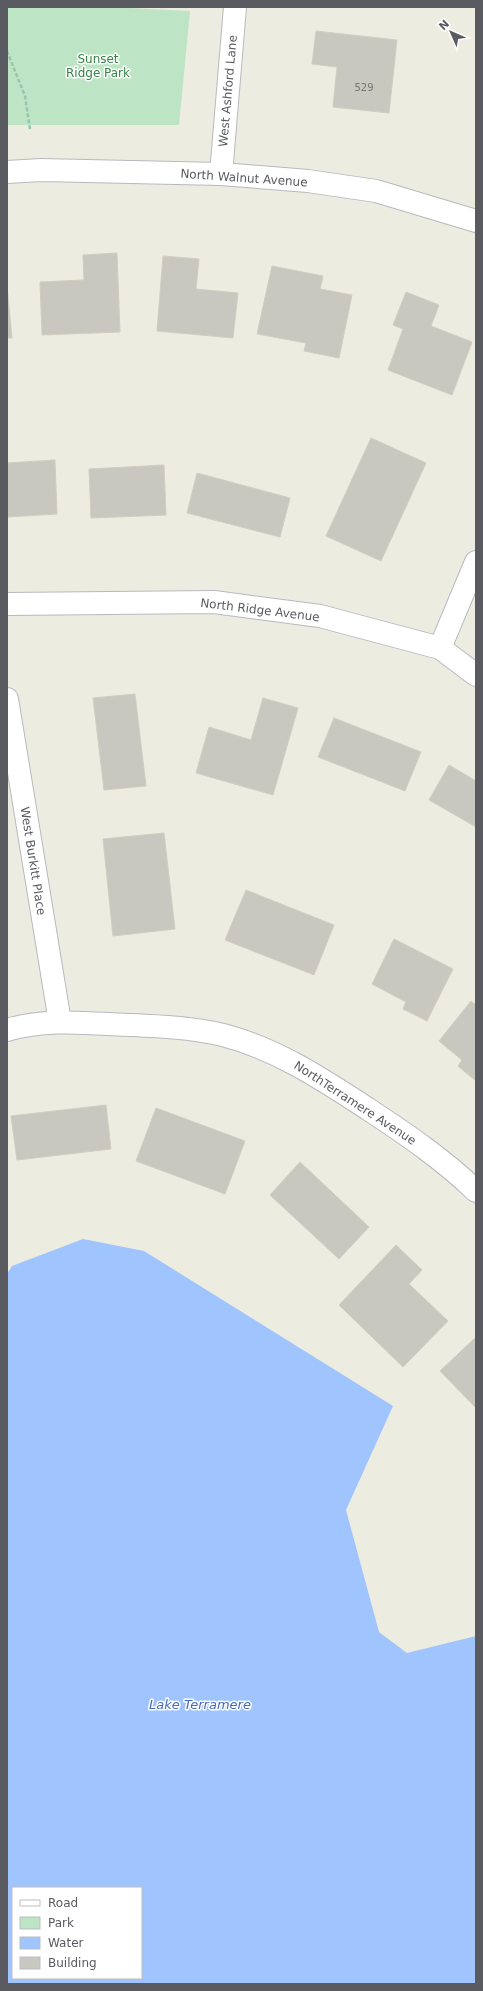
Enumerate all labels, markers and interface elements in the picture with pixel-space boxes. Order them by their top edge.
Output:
north arrow [431,12,471,52]
text: N [436,17,452,33]
street label: West Ashford Lane [216,35,240,147]
park label: Sunset Ridge Park [66,52,130,80]
house number: 529 [354,82,374,93]
street label: North Walnut Avenue [180,167,308,189]
street label: North Ridge Avenue [200,596,320,624]
street label: West Burkitt Place [18,806,48,916]
street label: NorthTerramere Avenue [291,1058,419,1148]
water label: Lake Terramere [149,1697,251,1712]
legend [12,1887,142,1979]
text: Road [48,1896,78,1910]
text: Park [48,1916,74,1930]
text: Water [48,1936,84,1950]
text: Building [48,1956,97,1970]

